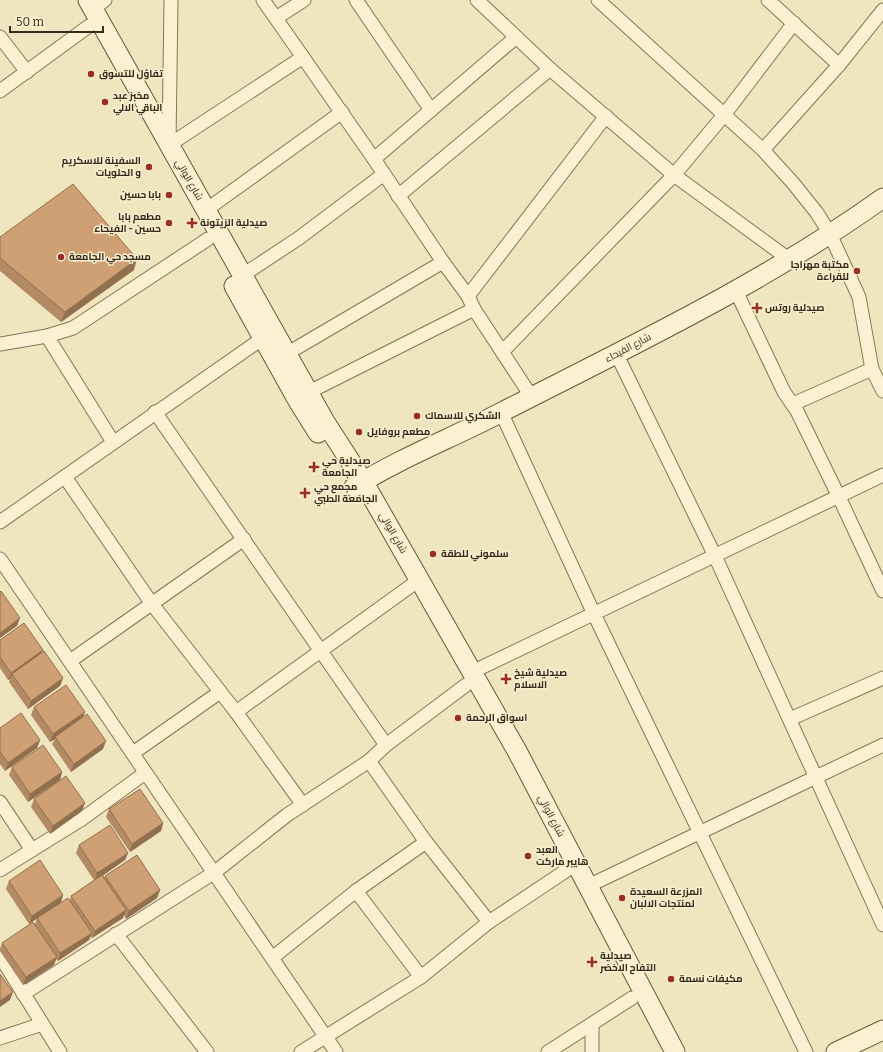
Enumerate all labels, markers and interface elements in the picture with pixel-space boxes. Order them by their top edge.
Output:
scale bar [10,8,103,34]
text: 50 m [16,15,45,29]
place label: تفاؤل للتسوق [99,68,163,80]
marker: تفاؤل للتسوق [86,69,96,79]
place label: مخبز عبد الباقي الالي [113,90,162,116]
marker: مخبز عبد الباقي الالي [100,97,110,107]
place label: السفينة للاسكريم و الحلويات [62,155,141,179]
street label: شارع الوالي [172,157,206,203]
marker: السفينة للاسكريم و الحلويات [144,162,154,172]
place label: بابا حسين [120,189,161,201]
marker: بابا حسين [164,190,174,200]
place label: مطعم بابا حسين - الفيحاء [94,211,161,235]
place label: صيدلية الزيتونة [200,217,267,229]
marker: مطعم بابا حسين - الفيحاء [164,218,174,228]
marker: صيدلية الزيتونة [187,218,197,228]
place label: مسجد حي الجامعة [69,251,151,265]
marker: مسجد حي الجامعة [56,252,66,262]
place label: مكتبة مهراجا للقراءة [790,259,849,283]
marker: مكتبة مهراجا للقراءة [852,266,862,276]
place label: صيدلية روتس [765,302,824,314]
marker: صيدلية روتس [752,303,762,313]
street label: شارع الفيحاء [603,331,653,365]
place label: الشكري للاسماك [425,410,501,424]
marker: الشكري للاسماك [412,411,422,421]
place label: مطعم بروفايل [367,426,430,439]
marker: مطعم بروفايل [354,427,364,437]
place label: صيدلية حي الجامعة [322,455,371,479]
marker: صيدلية حي الجامعة [309,462,319,472]
place label: مجمع حي الجامعة الطبي [314,481,378,507]
marker: مجمع حي الجامعة الطبي [299,487,311,499]
street label: شارع الوالي [376,510,410,556]
place label: سلموني للطقة [441,548,509,562]
marker: سلموني للطقة [428,549,438,559]
place label: صيدلية شيخ الاسلام [514,667,567,692]
marker: صيدلية شيخ الاسلام [501,674,511,684]
place label: اسواق الرحمة [466,712,527,724]
marker: اسواق الرحمة [453,713,463,723]
street label: شارع الوالي [534,793,567,839]
place label: العبد هايبر ماركت [536,844,589,868]
marker: العبد هايبر ماركت [523,851,533,861]
place label: المزرعة السعيدة لمنتجات الالبان [630,886,702,910]
marker: المزرعة السعيدة لمنتجات الالبان [617,893,627,903]
place label: صيدلية التفاح الاخضر [599,950,656,975]
marker: صيدلية التفاح الاخضر [587,957,597,967]
place label: مكيفات نسمة [679,973,743,985]
marker: مكيفات نسمة [666,974,676,984]

